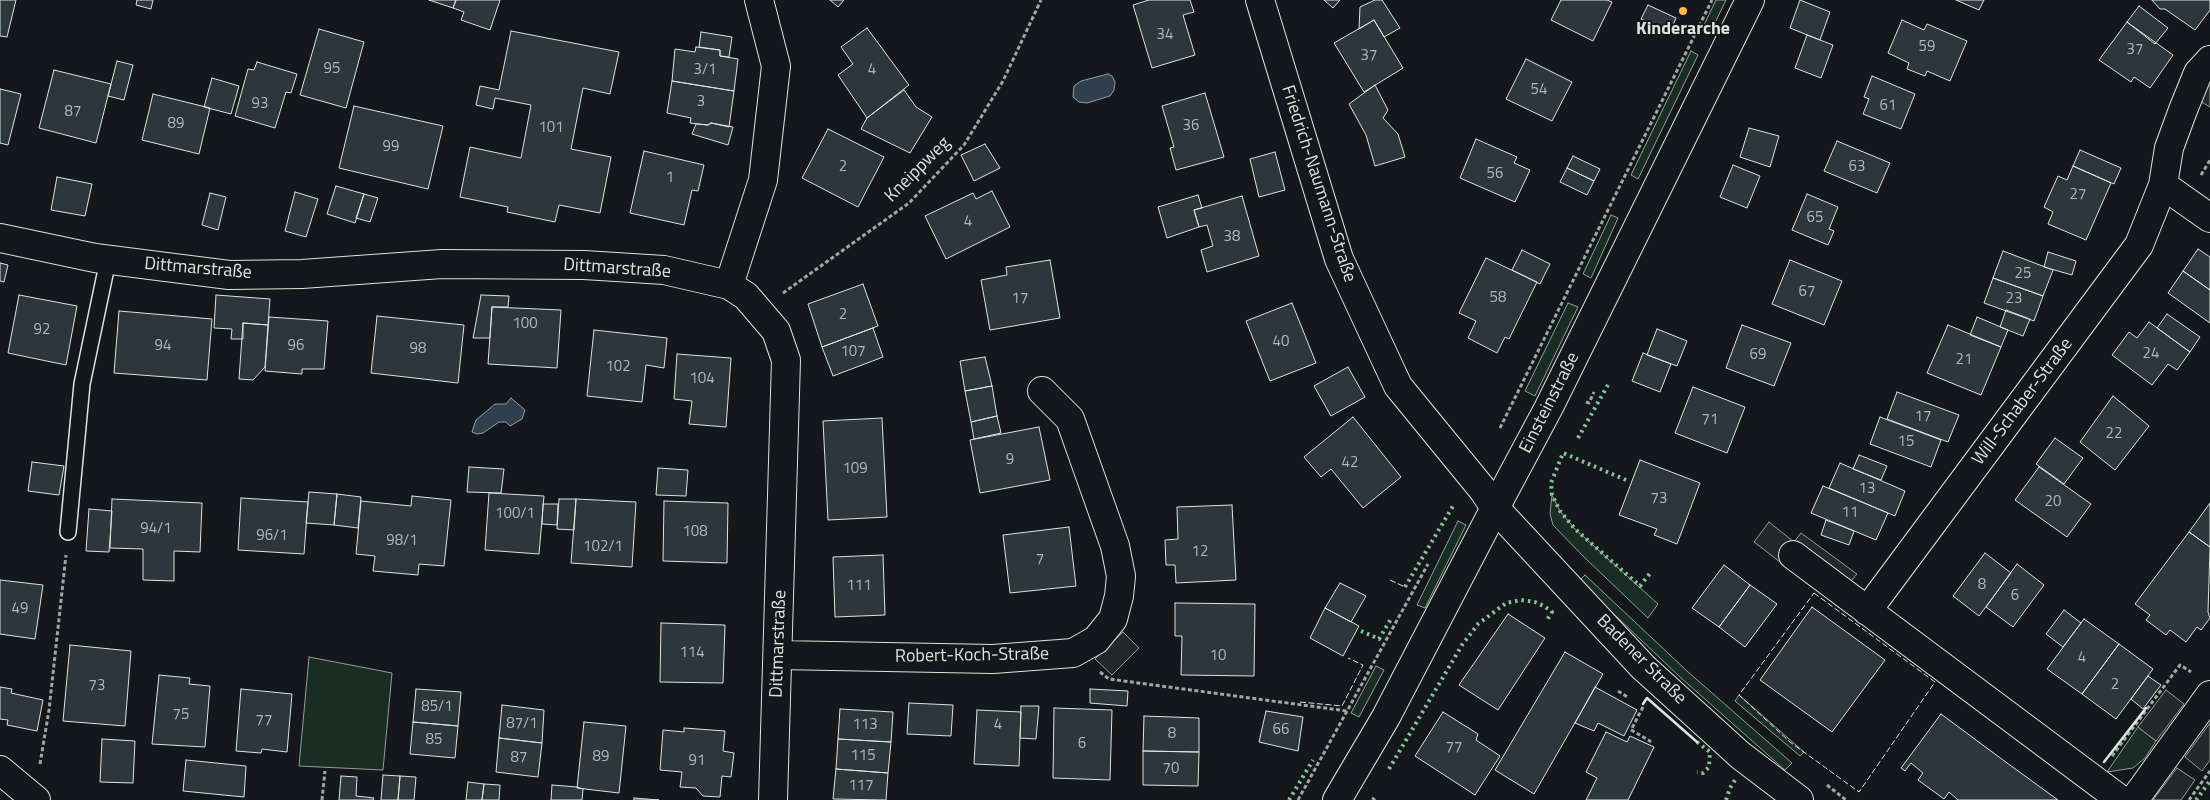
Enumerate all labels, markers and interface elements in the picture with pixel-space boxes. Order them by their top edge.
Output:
marker: Kinderarche [1677,5,1689,17]
place label: Kinderarche [1636,19,1730,41]
house number: 34 [1157,26,1173,44]
house number: 59 [1919,38,1935,56]
house number: 37 [2127,41,2143,59]
house number: 37 [1361,47,1377,65]
house number: 95 [324,60,340,78]
house number: 3/1 [694,61,716,79]
house number: 4 [868,61,876,79]
house number: 54 [1531,81,1547,99]
street label: Friedrich-Naumann-Straße [1276,83,1360,285]
house number: 3 [697,93,705,111]
house number: 93 [252,95,268,113]
house number: 61 [1880,97,1896,115]
house number: 87 [65,103,81,121]
house number: 89 [168,115,184,133]
house number: 36 [1183,117,1199,135]
house number: 101 [538,119,564,137]
street label: Kneippweg [881,133,955,207]
house number: 99 [383,138,399,156]
house number: 2 [839,158,847,176]
house number: 63 [1849,158,1865,176]
house number: 56 [1487,165,1503,183]
house number: 1 [666,169,674,187]
house number: 27 [2070,186,2086,204]
house number: 65 [1807,209,1823,227]
house number: 4 [964,213,972,231]
house number: 38 [1224,228,1240,246]
street label: Dittmarstraße [143,254,253,284]
street label: Dittmarstraße [562,254,672,284]
house number: 25 [2015,265,2031,283]
house number: 67 [1799,283,1815,301]
house number: 58 [1490,289,1506,307]
house number: 17 [1012,290,1028,308]
house number: 23 [2006,290,2022,308]
house number: 2 [839,306,847,324]
house number: 100 [512,315,538,333]
house number: 92 [34,321,50,339]
house number: 40 [1273,333,1289,351]
street label: Will-Schaber-Straße [1968,334,2078,470]
house number: 94 [155,337,171,355]
house number: 96 [288,337,304,355]
house number: 98 [410,340,426,358]
house number: 107 [840,343,866,361]
house number: 24 [2143,345,2159,363]
house number: 69 [1750,346,1766,364]
street label: Einsteinstraße [1515,349,1585,457]
house number: 21 [1956,351,1972,369]
house number: 102 [605,358,631,376]
house number: 104 [689,370,715,388]
house number: 17 [1915,408,1931,426]
house number: 71 [1702,411,1718,429]
house number: 22 [2106,425,2122,443]
house number: 15 [1898,433,1914,451]
house number: 9 [1006,451,1014,469]
house number: 42 [1342,454,1358,472]
house number: 109 [842,460,868,478]
house number: 13 [1859,480,1875,498]
house number: 73 [1651,490,1667,508]
house number: 20 [2045,493,2061,511]
house number: 11 [1842,504,1858,522]
house number: 100/1 [495,505,535,523]
house number: 94/1 [140,520,172,538]
house number: 108 [682,523,708,541]
house number: 96/1 [256,527,288,545]
house number: 98/1 [386,532,418,550]
house number: 102/1 [583,538,623,556]
house number: 12 [1192,543,1208,561]
house number: 7 [1036,551,1044,569]
house number: 8 [1978,576,1986,594]
house number: 111 [846,577,872,595]
house number: 6 [2011,587,2019,605]
street label: Dittmarstraße [766,590,792,698]
house number: 49 [12,600,28,618]
street label: Badener Straße [1592,611,1690,709]
house number: 114 [679,644,705,662]
street label: Robert-Koch-Straße [895,644,1049,668]
house number: 10 [1210,647,1226,665]
house number: 4 [2078,649,2086,667]
house number: 2 [2111,676,2119,694]
house number: 73 [89,677,105,695]
house number: 85/1 [421,698,453,716]
house number: 75 [173,706,189,724]
house number: 77 [256,712,272,730]
house number: 87/1 [506,715,538,733]
house number: 113 [852,716,878,734]
house number: 4 [994,716,1002,734]
house number: 66 [1273,721,1289,739]
house number: 8 [1168,725,1176,743]
house number: 85 [426,731,442,749]
house number: 6 [1078,735,1086,753]
house number: 77 [1446,739,1462,757]
house number: 115 [850,747,876,765]
house number: 89 [593,748,609,766]
house number: 87 [511,749,527,767]
house number: 91 [689,752,705,770]
house number: 70 [1163,760,1179,778]
house number: 117 [848,777,874,795]

